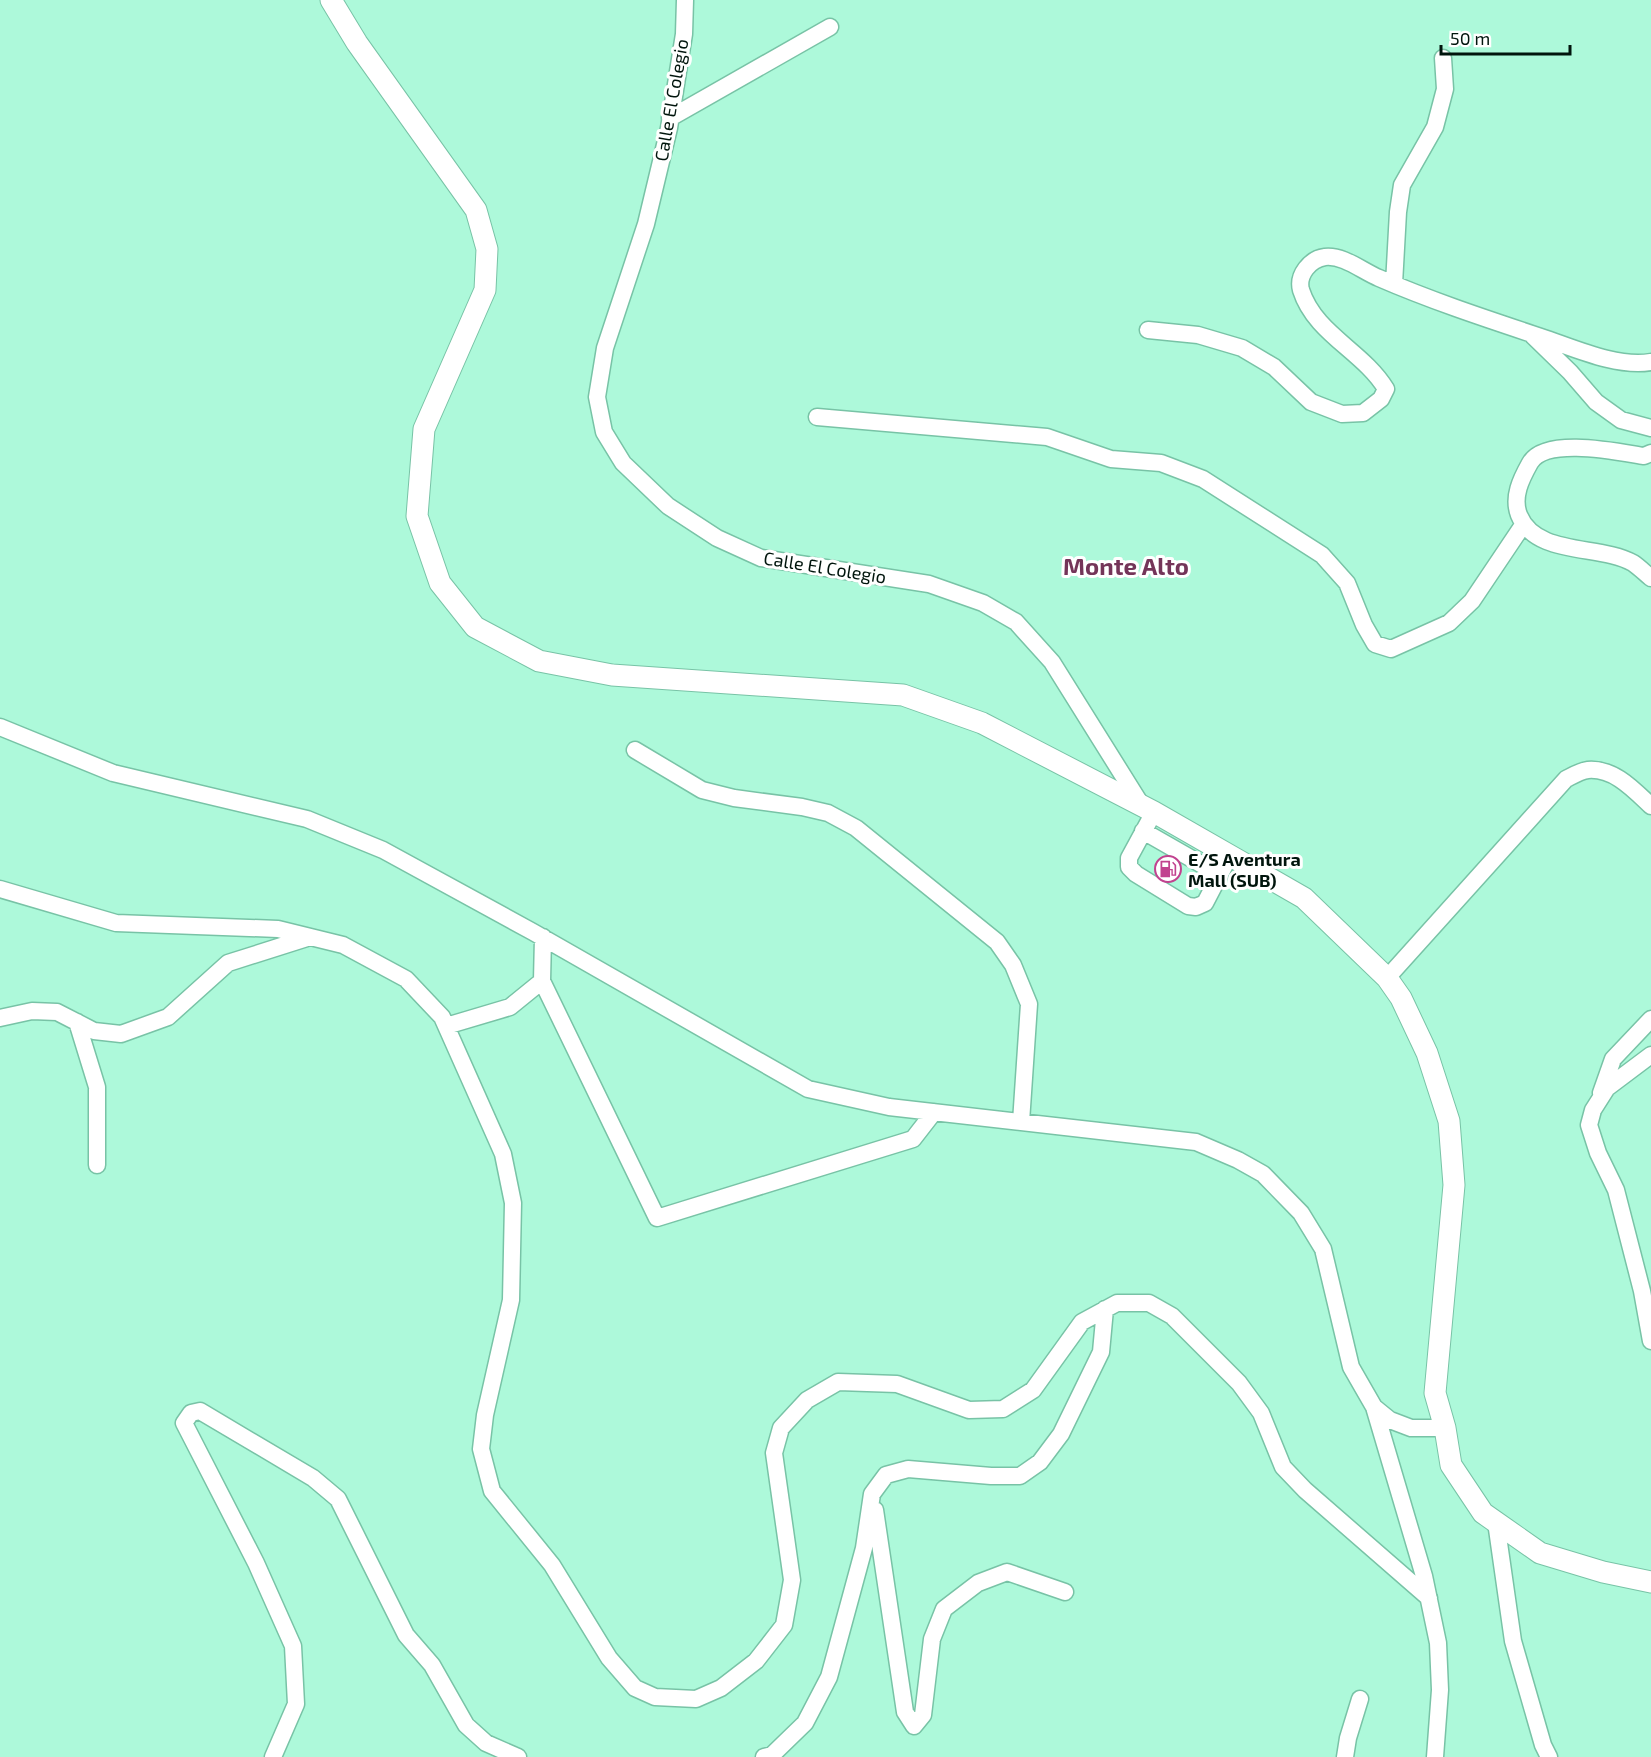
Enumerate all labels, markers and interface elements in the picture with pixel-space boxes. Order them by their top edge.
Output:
scale bar [1441,18,1570,56]
text: 50 m [1450,27,1490,49]
street label: Calle El Colegio [649,37,693,163]
street label: Calle El Colegio [762,546,888,588]
district label: Monte Alto [1063,551,1189,580]
place label: E/S Aventura Mall (SUB) [1188,848,1301,891]
fuel station icon: E/S Aventura Mall (SUB) [1153,854,1183,884]

